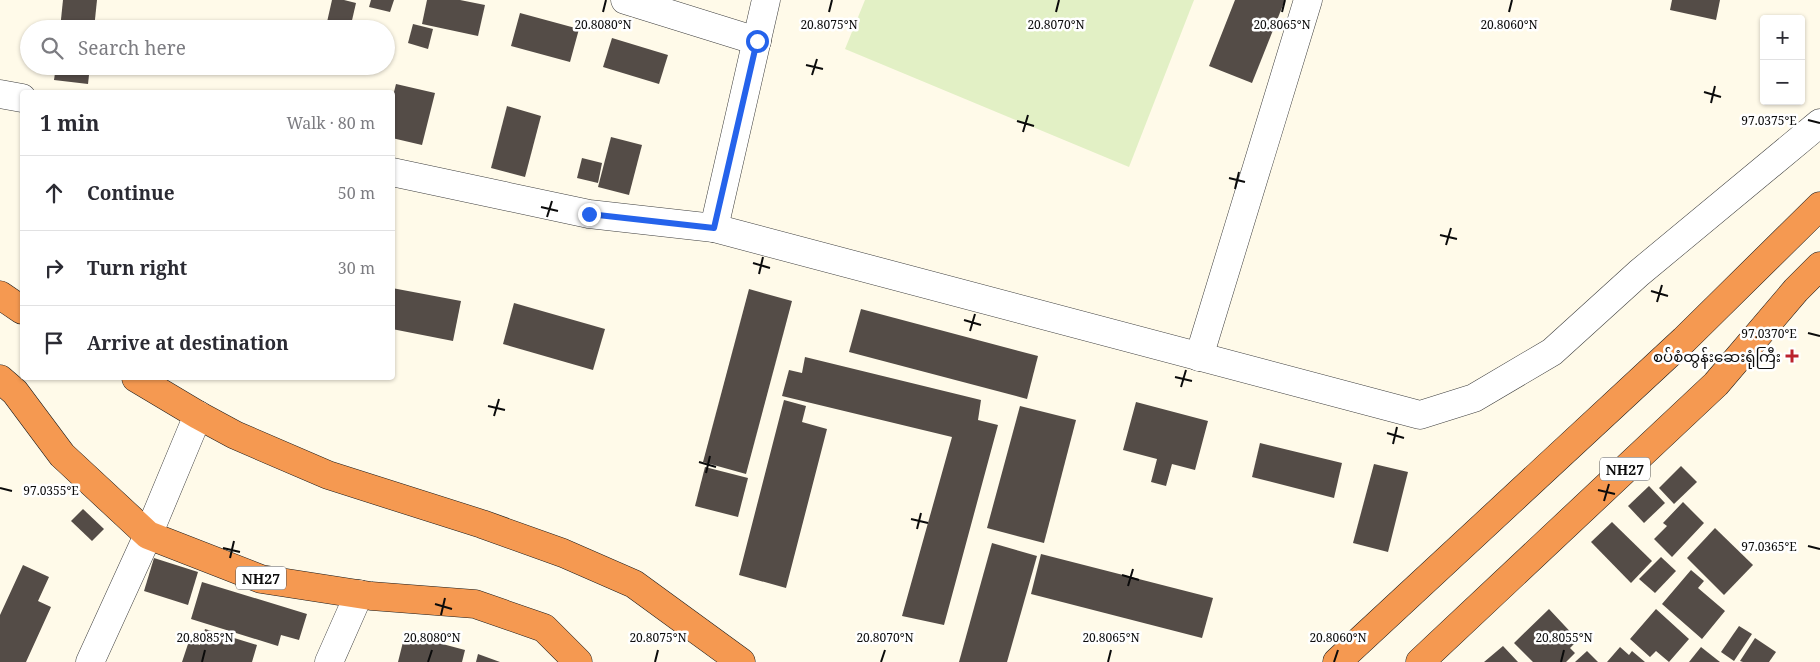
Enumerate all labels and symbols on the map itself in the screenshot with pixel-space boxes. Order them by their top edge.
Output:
text: 20.8080°N [574,16,632,33]
text: 20.8075°N [800,16,858,33]
text: 20.8070°N [1027,16,1085,33]
text: 20.8065°N [1253,16,1311,33]
text: 20.8060°N [1480,16,1538,33]
route start [746,30,769,53]
text: 97.0375°E [1741,112,1797,129]
route end [578,203,601,226]
text: 97.0370°E [1741,325,1797,342]
place label: စပ်စံထွန်းဆေးရုံကြီး [1653,346,1781,369]
marker: စပ်စံထွန်းဆေးရုံကြီး [1785,349,1799,363]
road number: NH27 [1600,458,1650,480]
text: 97.0355°E [23,482,79,499]
text: 97.0365°E [1741,538,1797,555]
road number: NH27 [236,566,286,590]
text: 20.8085°N [176,629,234,646]
text: 20.8080°N [403,629,461,646]
text: 20.8075°N [629,629,687,646]
text: 20.8070°N [856,629,914,646]
text: 20.8065°N [1082,629,1140,646]
text: 20.8060°N [1309,629,1367,646]
text: 20.8055°N [1535,629,1593,646]

